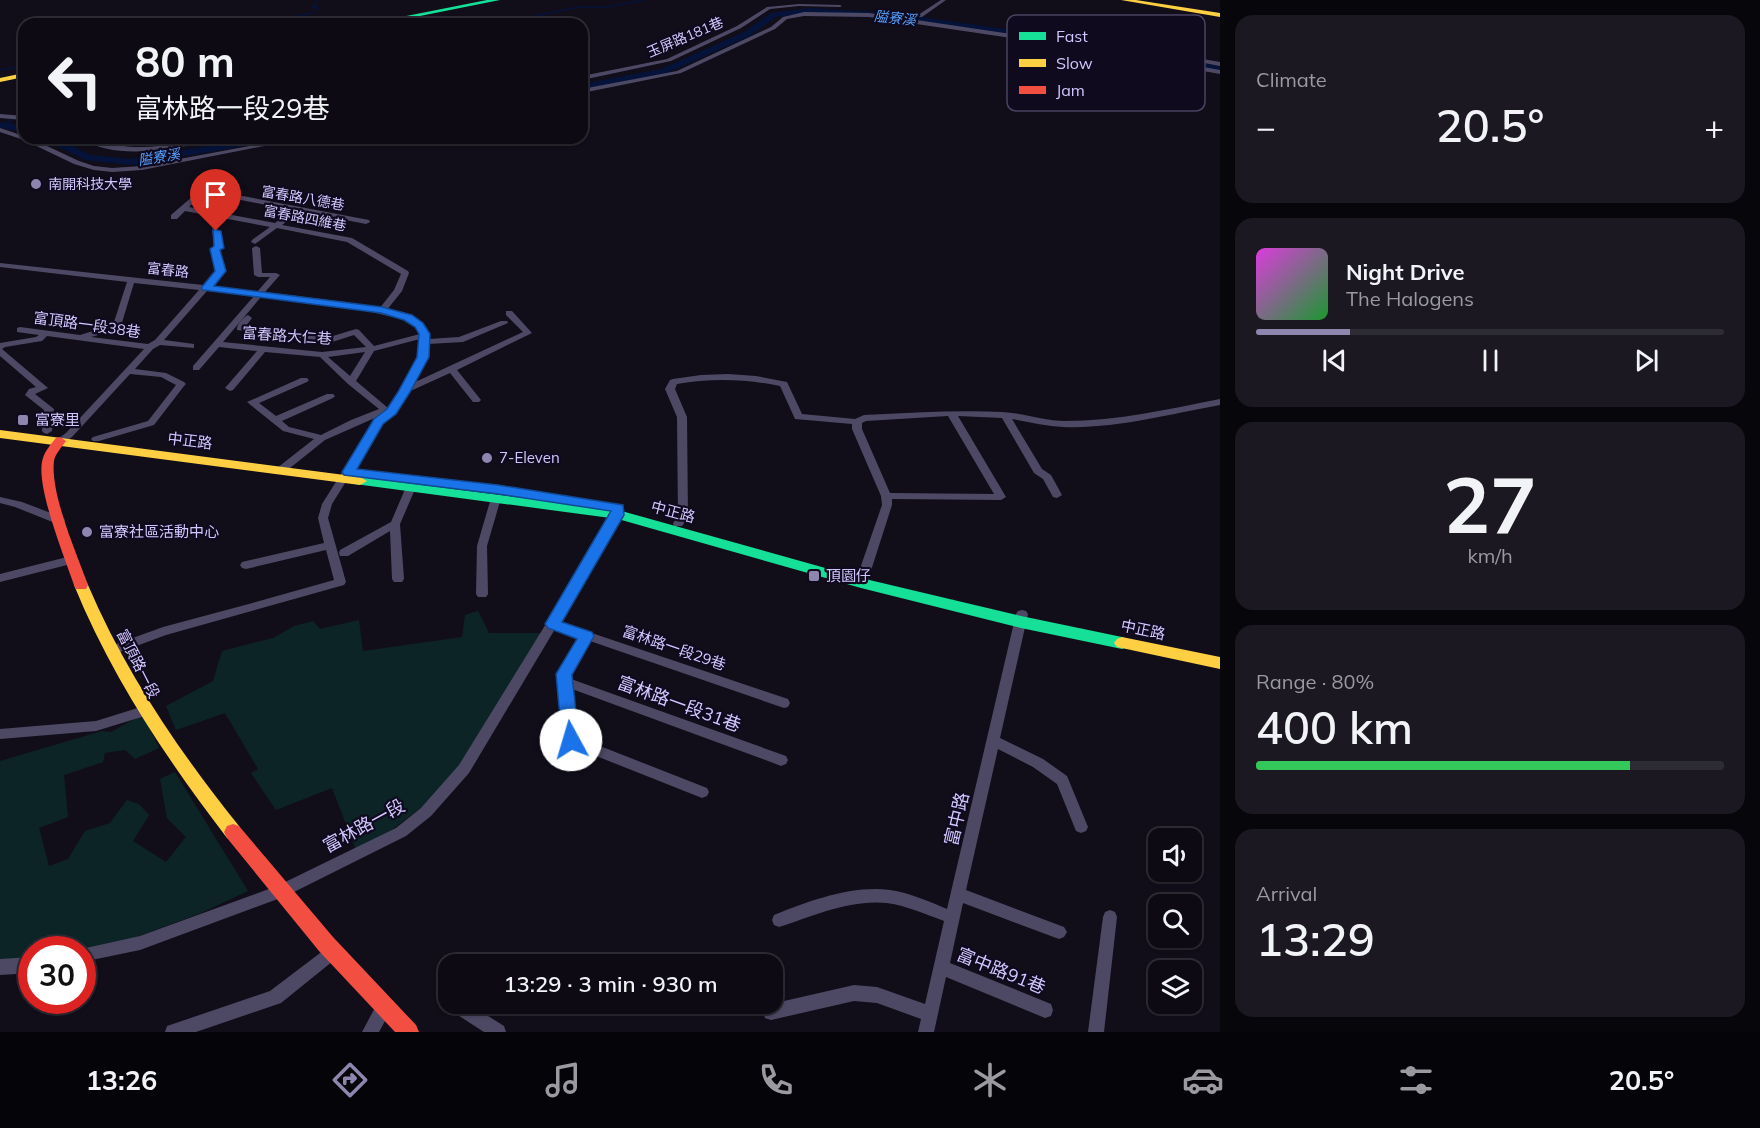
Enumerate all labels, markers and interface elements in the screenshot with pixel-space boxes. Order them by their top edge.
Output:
water label: 隘寮溪 [873,7,919,29]
street label: 玉屏路181巷 [644,13,726,61]
legend [1007,15,1205,111]
text: Fast [1056,26,1088,46]
text: 80 m [135,35,235,88]
icon: left [36,42,114,120]
text: Slow [1056,53,1093,73]
text: Climate [1256,67,1327,92]
text: Jam [1056,80,1085,100]
text: 富林路一段29巷 [135,91,329,125]
text: 20.5° [1436,97,1544,153]
text: − [1256,106,1276,147]
text: + [1704,106,1724,147]
water label: 隘寮溪 [137,145,183,169]
pin [190,169,241,231]
place label: 南開科技大學 [48,175,132,193]
marker: 南開科技大學 [29,177,43,191]
icon: arrive [199,178,232,211]
street label: 富春路八德巷 [260,182,346,214]
street label: 富春路四維巷 [262,201,348,235]
text: Night Drive [1346,258,1465,286]
street label: 富春路 [146,259,190,281]
text: The Halogens [1346,286,1474,311]
street label: 富頂路一段38巷 [32,308,142,341]
street label: 富春路大仁巷 [241,323,333,348]
icon: previous [1318,344,1351,377]
icon: pause [1474,344,1507,377]
icon: next [1630,344,1663,377]
place label: 富寮里 [35,410,80,429]
marker: 富寮里 [16,413,30,427]
street label: 中正路 [167,428,214,453]
place label: 7-Eleven [499,448,560,467]
marker: 7-Eleven [480,451,494,465]
text: 27 [1443,455,1537,553]
street label: 中正路 [649,497,697,527]
place label: 富寮社區活動中心 [99,522,219,541]
marker: 富寮社區活動中心 [80,525,94,539]
text: km/h [1467,543,1513,568]
place label: 頂園仔 [826,566,871,585]
marker: 頂園仔 [807,569,821,583]
street label: 中正路 [1119,616,1167,643]
street label: 富林路一段29巷 [620,621,728,674]
street label: 富頂路一段 [113,626,164,702]
text: Range · 80% [1256,669,1374,694]
street label: 富林路一段31巷 [614,671,744,737]
text: 400 km [1256,699,1413,755]
position arrow [539,708,603,772]
street label: 富中路 [939,790,974,848]
street label: 富林路一段 [319,794,409,857]
map controls [1148,828,1202,1014]
button: sound [1148,828,1202,882]
text: Arrival [1256,881,1317,906]
button: search [1148,894,1202,948]
text: 13:29 [1256,911,1375,967]
speed limit sign: 30 [18,936,96,1014]
street label: 富中路91巷 [953,942,1049,999]
button: layers [1148,960,1202,1014]
text: 13:29 · 3 min · 930 m [503,970,718,998]
icon: directions [329,1059,371,1101]
icon: music [542,1059,584,1101]
icon: phone [755,1059,797,1101]
icon: climate [969,1059,1011,1101]
icon: car [1182,1059,1224,1101]
icon: filters [1395,1059,1437,1101]
text: 13:26 [86,1063,157,1097]
text: 20.5° [1609,1063,1674,1097]

